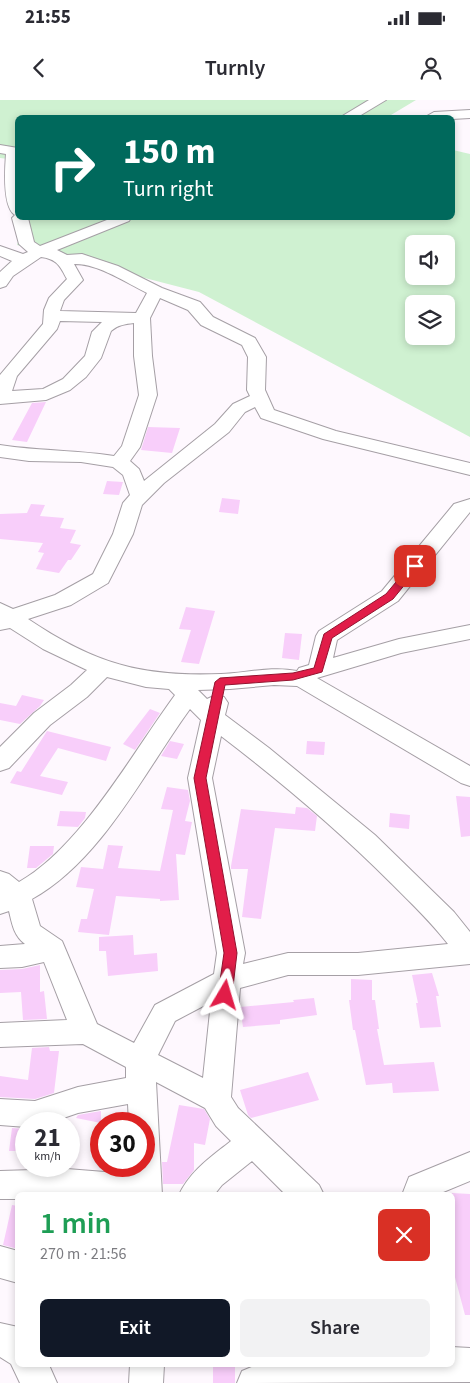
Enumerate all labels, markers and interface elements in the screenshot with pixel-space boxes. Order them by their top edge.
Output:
text: 21:55 [25,4,71,31]
text: Turnly [205,52,265,84]
icon: back [25,54,53,82]
icon: person [417,54,445,82]
text: 150 m [123,127,215,177]
icon: right [40,135,105,200]
text: Turn right [123,173,213,205]
map controls [405,235,455,345]
button: sound [405,235,455,285]
button: layers [405,295,455,345]
pin [394,545,436,587]
icon: arrive [401,552,429,580]
position arrow [198,968,250,1020]
speed limit sign: 30 [90,1112,155,1177]
text: 21 [34,1120,61,1156]
text: km/h [34,1148,61,1165]
text: 1 min [40,1202,111,1245]
button: close [378,1209,430,1261]
text: 270 m · 21:56 [40,1243,127,1265]
button: Exit [40,1299,230,1357]
button: Share [240,1299,430,1357]

